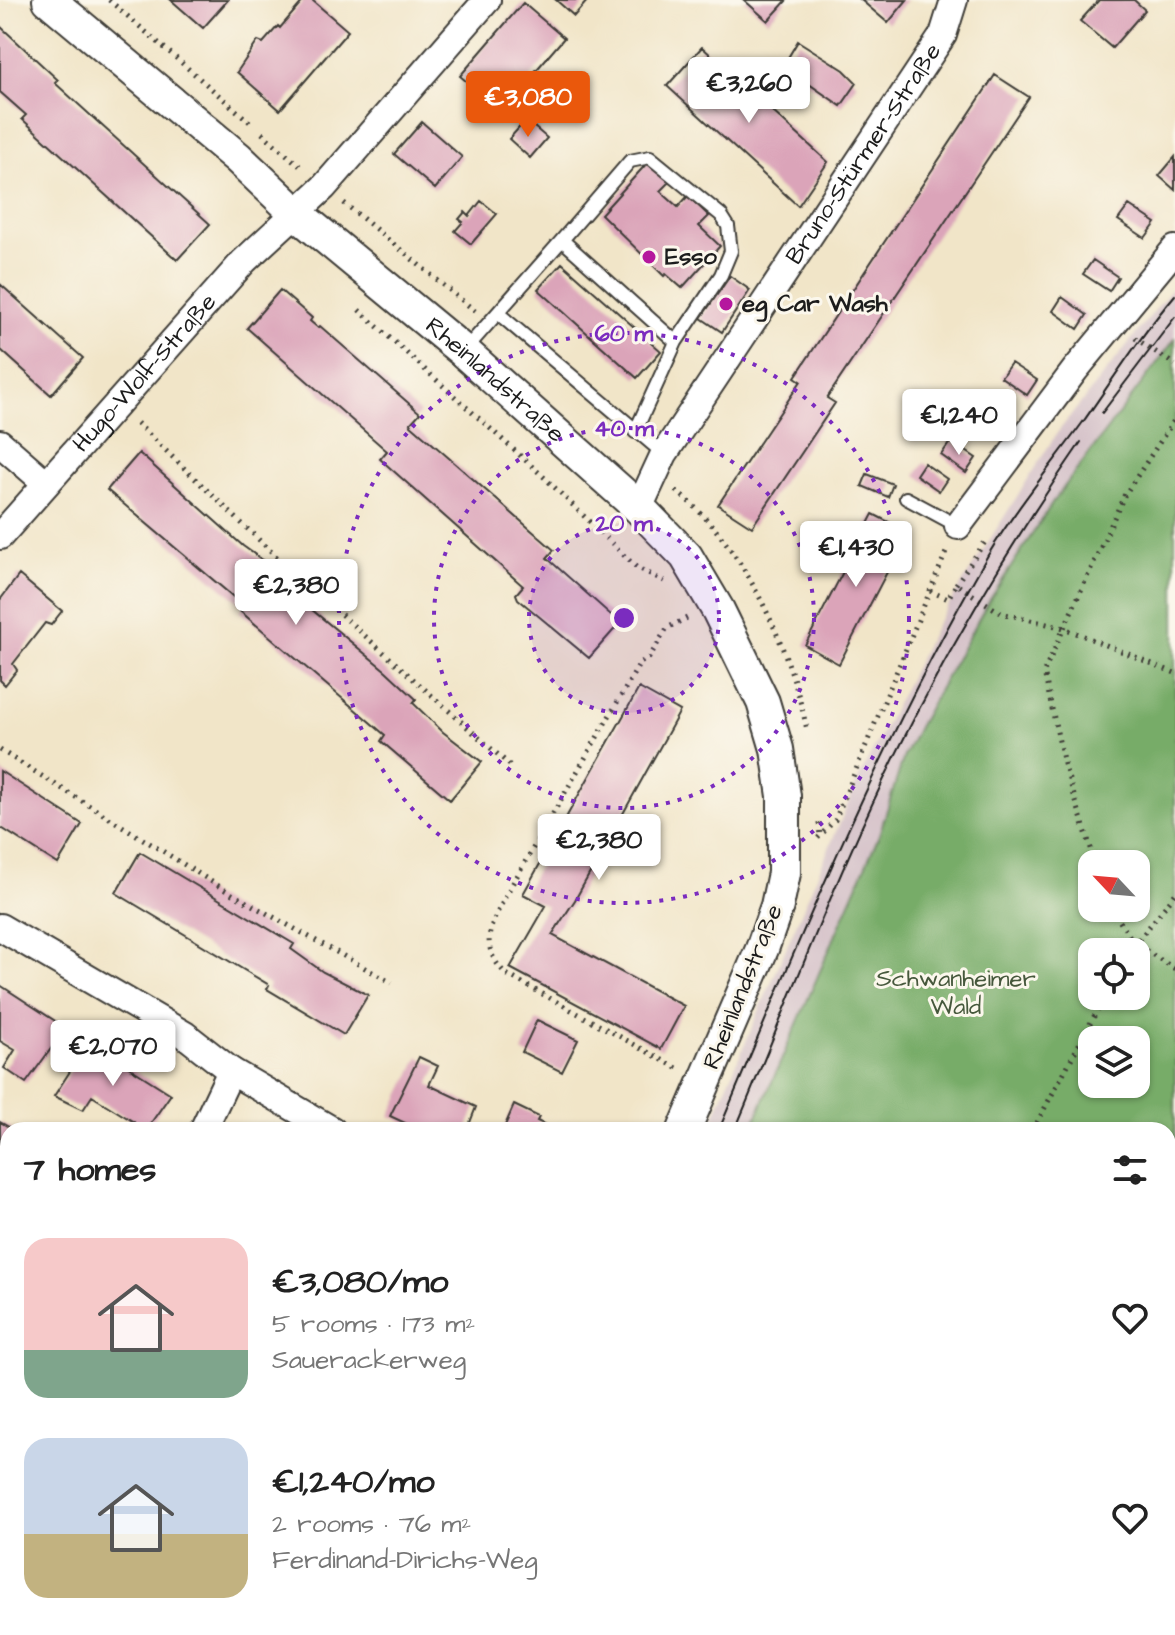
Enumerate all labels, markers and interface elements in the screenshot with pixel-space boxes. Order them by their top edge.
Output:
street label: Bruno-Stürmer-Straße [778,37,950,271]
pin: €3,260 [684,57,814,125]
text: €3,260 [706,65,792,101]
pin: €3,080 [463,71,593,139]
text: €3,080 [484,79,572,115]
place label: Esso [665,240,717,274]
marker: Esso [640,248,658,266]
street label: Hugo-Wolf-Straße [65,286,225,460]
place label: eg Car Wash [742,287,889,322]
marker: eg Car Wash [717,295,735,313]
street label: Rheinlandstraße [418,310,572,451]
text: 60 m [595,317,654,351]
pin: €1,240 [894,389,1024,457]
text: €1,240 [920,397,998,433]
text: 40 m [594,412,654,446]
text: 20 m [594,507,653,541]
pin: €1,430 [791,521,921,589]
text: €1,430 [818,529,894,565]
pin: €2,380 [231,559,361,627]
text: €2,380 [253,567,339,603]
centre of rings [610,604,638,632]
pin: €2,380 [534,814,664,882]
text: €2,380 [556,822,642,858]
north arrow [1078,850,1150,922]
map controls [1078,850,1150,1098]
street label: Rheinlandstraße [694,899,792,1075]
button: locate [1078,938,1150,1010]
park label: Schwanheimer Wald [876,962,1036,1024]
pin: €2,070 [48,1020,178,1088]
button: layers [1078,1026,1150,1098]
text: €2,070 [69,1028,157,1064]
text: 7 homes [24,1146,156,1194]
icon: filters [1108,1148,1152,1192]
text: €3,080/mo [272,1258,448,1306]
icon: home [88,1270,184,1366]
icon: heart [1108,1296,1152,1340]
text: 5 rooms · 173 m² [272,1306,475,1342]
text: Sauerackerweg [272,1342,466,1378]
text: €1,240/mo [272,1458,435,1506]
icon: home [88,1470,184,1566]
icon: heart [1108,1496,1152,1540]
text: 2 rooms · 76 m² [272,1506,471,1542]
text: Ferdinand-Dirichs-Weg [272,1542,538,1578]

